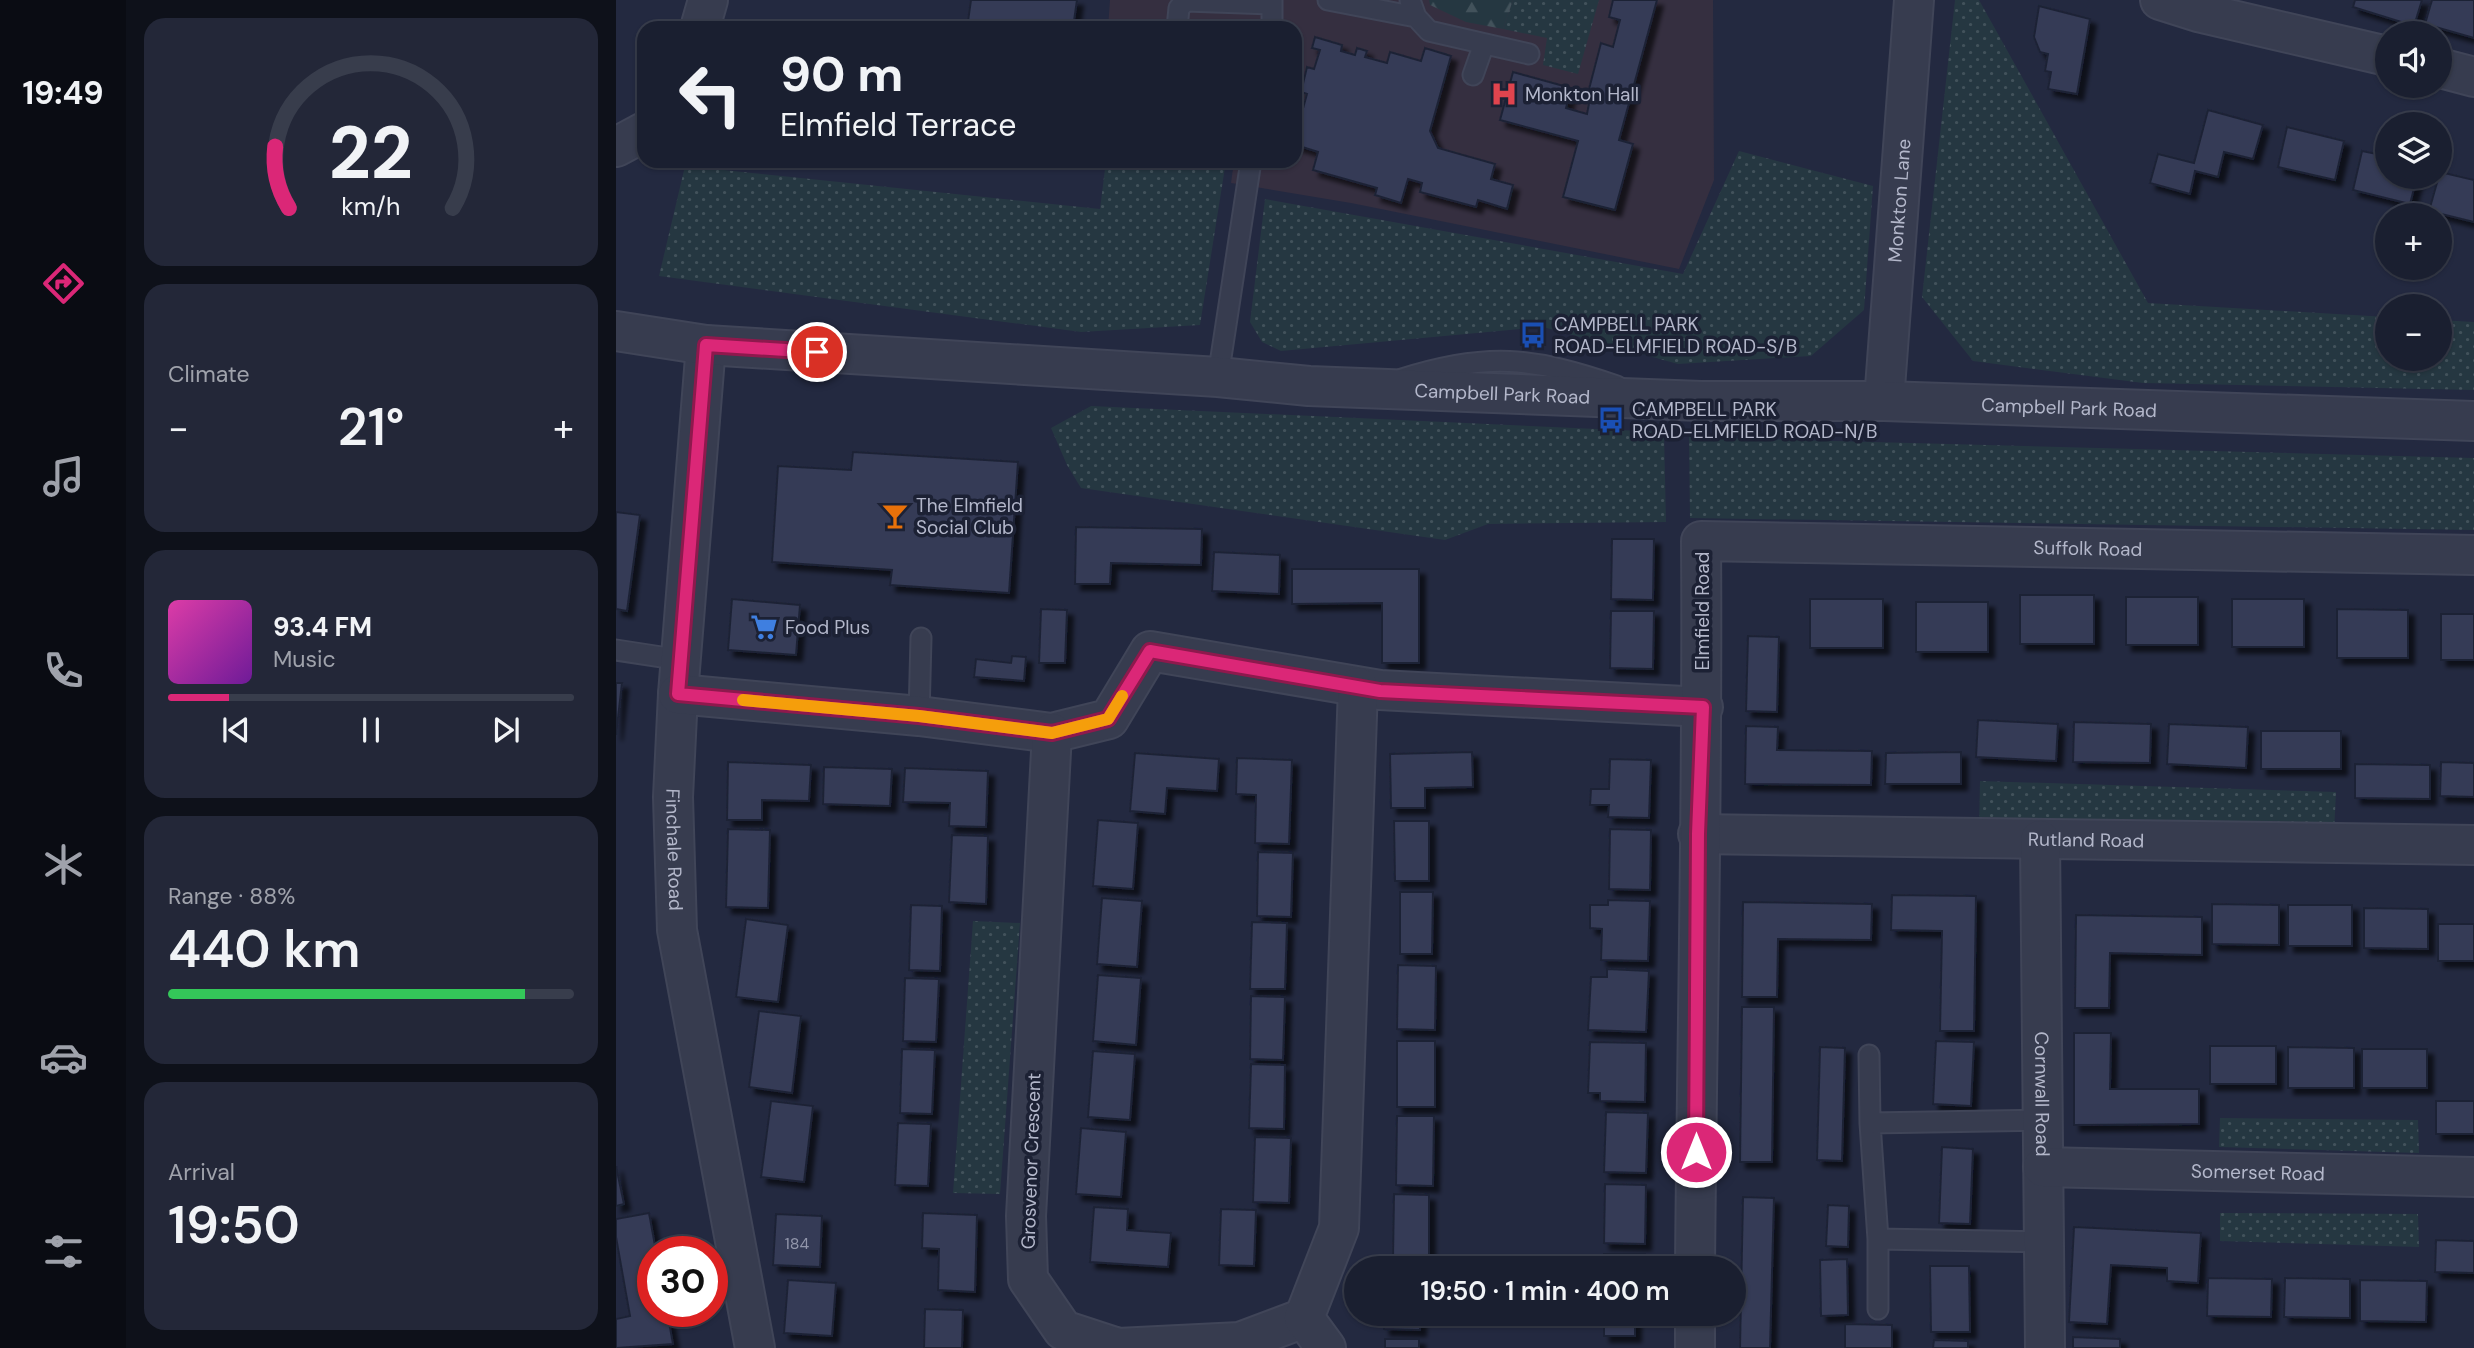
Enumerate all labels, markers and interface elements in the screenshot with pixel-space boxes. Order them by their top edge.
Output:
map controls [2375,21,2452,371]
button: sound [2375,21,2452,98]
text: 90 m [780,42,903,106]
icon: left [665,49,756,140]
text: 19:49 [22,72,104,114]
hospital icon: Monkton Hall [1489,79,1519,109]
place label: Monkton Hall [1525,82,1639,107]
text: Elmfield Terrace [780,104,1016,146]
text: 22 [329,106,413,201]
button: layers [2375,112,2452,189]
street label: Monkton Lane [1882,138,1916,263]
text: km/h [341,190,401,223]
button: + [2375,203,2452,280]
icon: directions [39,259,88,308]
button: − [2375,294,2452,371]
place label: CAMPBELL PARK ROAD-ELMFIELD ROAD-S/B [1554,312,1797,359]
bus stop icon: CAMPBELL PARK ROAD-ELMFIELD ROAD-S/B [1518,320,1548,350]
pin [787,322,847,382]
icon: arrive [798,333,836,371]
text: Climate [168,359,250,389]
street label: Campbell Park Road [1414,378,1591,409]
street label: Campbell Park Road [1981,392,2157,423]
text: 21° [338,393,404,461]
place label: CAMPBELL PARK ROAD-ELMFIELD ROAD-N/B [1632,397,1877,444]
text: − [168,403,189,453]
text: + [553,403,574,453]
bus stop icon: CAMPBELL PARK ROAD-ELMFIELD ROAD-N/B [1596,405,1626,435]
icon: music [39,452,88,501]
place label: The Elmfield Social Club [916,493,1023,540]
bar icon: The Elmfield Social Club [880,501,910,531]
street label: Suffolk Road [2033,535,2143,561]
street label: Elmfield Road [1690,552,1715,670]
text: 93.4 FM [273,610,372,644]
supermarket icon: Food Plus [749,612,779,642]
place label: Food Plus [785,615,870,640]
text: Music [273,644,336,674]
icon: phone [39,646,88,695]
icon: previous [217,711,255,749]
icon: pause [352,711,390,749]
icon: next [487,711,525,749]
street label: Finchale Road [660,788,689,911]
street label: Rutland Road [2028,826,2144,853]
icon: climate [39,840,88,889]
text: Range · 88% [168,881,295,911]
text: 440 km [168,915,360,983]
street label: Cornwall Road [2029,1031,2056,1157]
icon: car [39,1033,88,1082]
street label: Grosvenor Crescent [1015,1072,1047,1250]
position arrow [1659,1115,1733,1189]
text: Arrival [168,1157,235,1187]
street label: Somerset Road [2191,1158,2325,1186]
text: 19:50 [168,1191,300,1259]
icon: filters [39,1227,88,1276]
house number: 184 [785,1233,810,1254]
speed limit sign: 30 [637,1236,728,1327]
text: 19:50 · 1 min · 400 m [1421,1274,1669,1308]

